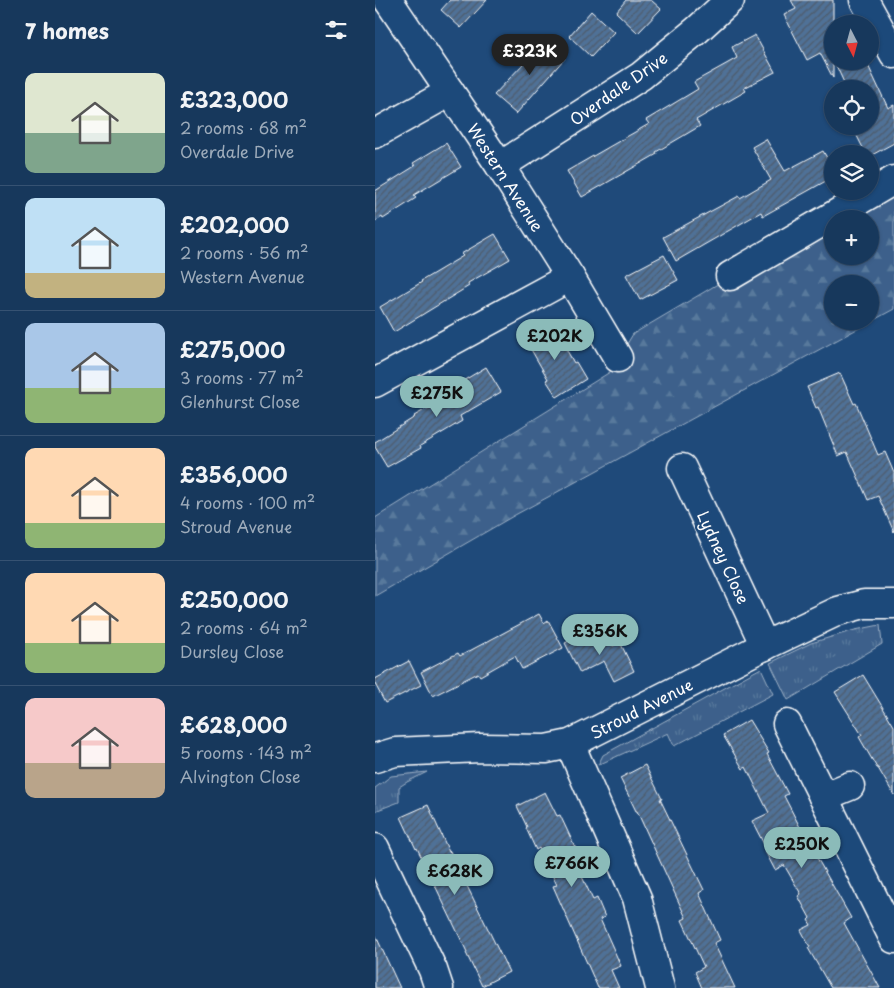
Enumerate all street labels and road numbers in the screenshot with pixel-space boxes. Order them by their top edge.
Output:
street label: Overdale Drive [564,45,672,131]
street label: Western Avenue [462,118,550,236]
street label: Lydney Close [692,506,756,608]
street label: Stroud Avenue [586,672,696,744]

